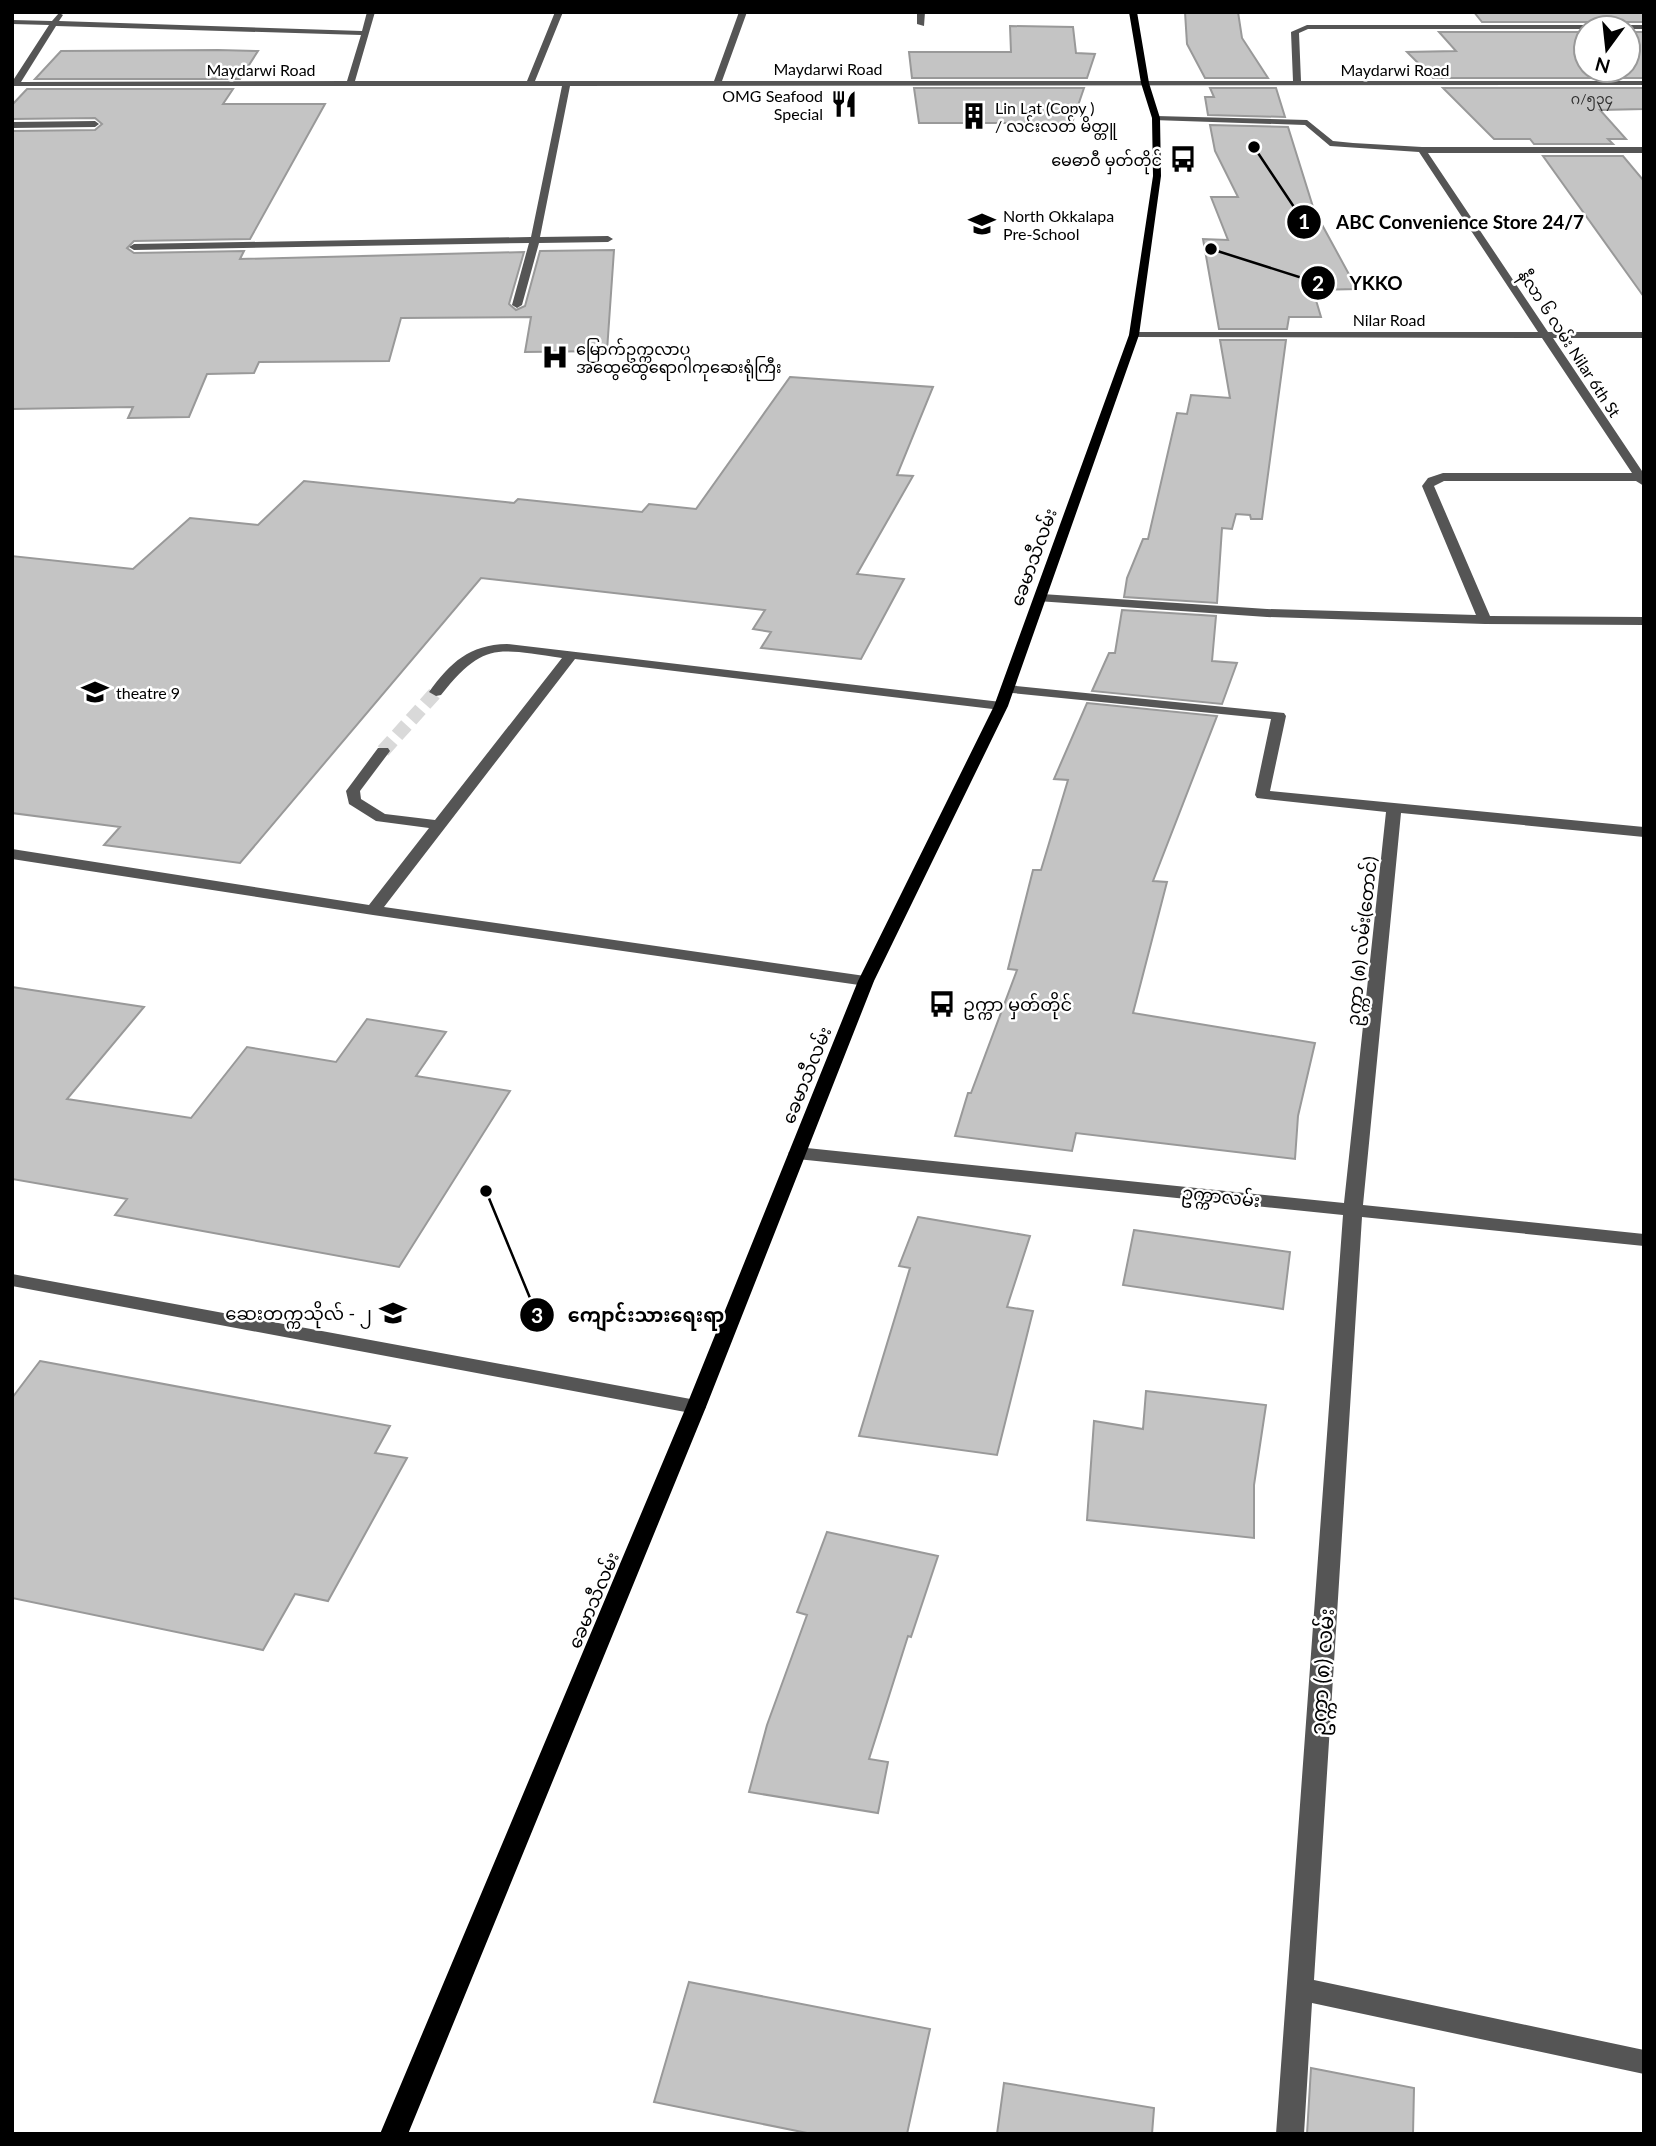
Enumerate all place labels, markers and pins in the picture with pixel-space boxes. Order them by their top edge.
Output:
place label: OMG Seafood Special [722,86,823,123]
restaurant icon: OMG Seafood Special [829,89,859,119]
place label: Lin Lat (Copy ) / လင်းလတ် မိတ္တူ [995,98,1117,140]
building icon: Lin Lat (Copy ) / လင်းလတ် မိတ္တူ [959,101,989,131]
bus stop icon: မေဓာဝီ မှတ်တိုင် [1168,144,1198,174]
place label: မေဓာဝီ မှတ်တိုင် [1051,149,1162,175]
callout: ABC Convenience Store 24/7 [1287,202,1598,242]
place label: North Okkalapa Pre-School [1003,206,1114,243]
school or university icon: North Okkalapa Pre-School [967,209,997,239]
callout: YKKO [1301,263,1417,303]
place label: မြောက်ဥက္ကလာပ အထွေထွေရောဂါကုဆေးရုံကြီး [576,338,782,382]
hospital icon: မြောက်ဥက္ကလာပ အထွေထွေရောဂါကုဆေးရုံကြီး [540,342,570,372]
school or university icon: theatre 9 [80,677,110,707]
place label: theatre 9 [116,683,180,702]
bus stop icon: ဥက္ကာ မှတ်တိုင် [927,989,957,1019]
place label: ဥက္ကာ မှတ်တိုင် [963,991,1072,1020]
callout: ကျောင်းသားရေးရာ [519,1295,738,1335]
school or university icon: ဆေးတက္ကသိုလ် - ၂ [378,1298,408,1328]
place label: ဆေးတက္ကသိုလ် - ၂ [225,1300,372,1329]

